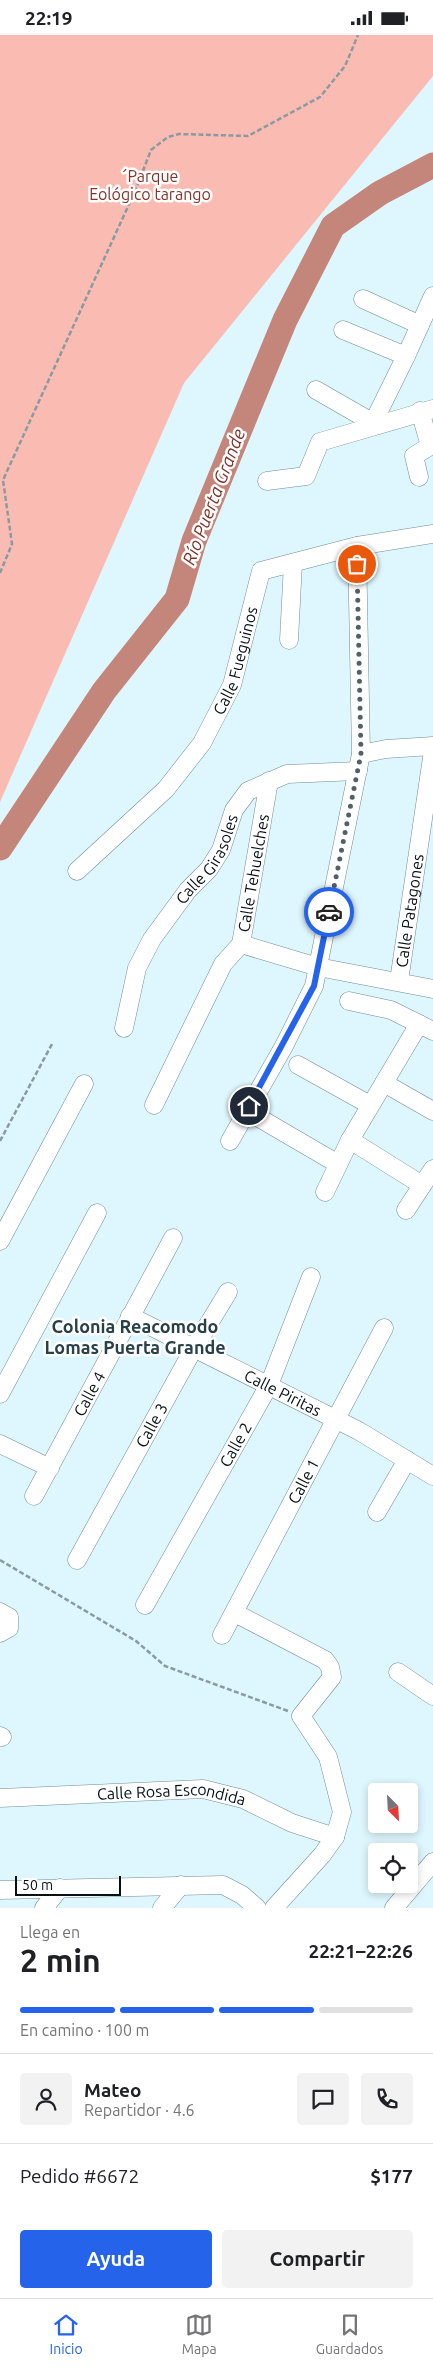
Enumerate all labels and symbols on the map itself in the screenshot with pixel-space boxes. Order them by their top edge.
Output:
park label: ´Parque Eológico tarango [89,167,211,203]
water label: Río Puerta Grande [178,426,248,567]
pin [336,543,378,585]
street label: Calle Fueguinos [209,605,261,718]
street label: Calle Girasoles [172,812,241,907]
street label: Calle Tehuelches [234,812,272,934]
street label: Calle Patagones [392,853,427,969]
courier [304,887,354,937]
pin [228,1085,270,1127]
district label: Colonia Reacomodo Lomas Puerta Grande [44,1316,226,1357]
street label: Calle Piritas [241,1366,324,1420]
street label: Calle 4 [70,1368,108,1419]
street label: Calle 3 [132,1400,171,1451]
street label: Calle 2 [216,1419,255,1470]
street label: Calle 1 [284,1456,322,1507]
street label: Calle Rosa Escondida [97,1780,248,1808]
north arrow [368,1783,418,1833]
scale bar [15,1873,121,1896]

